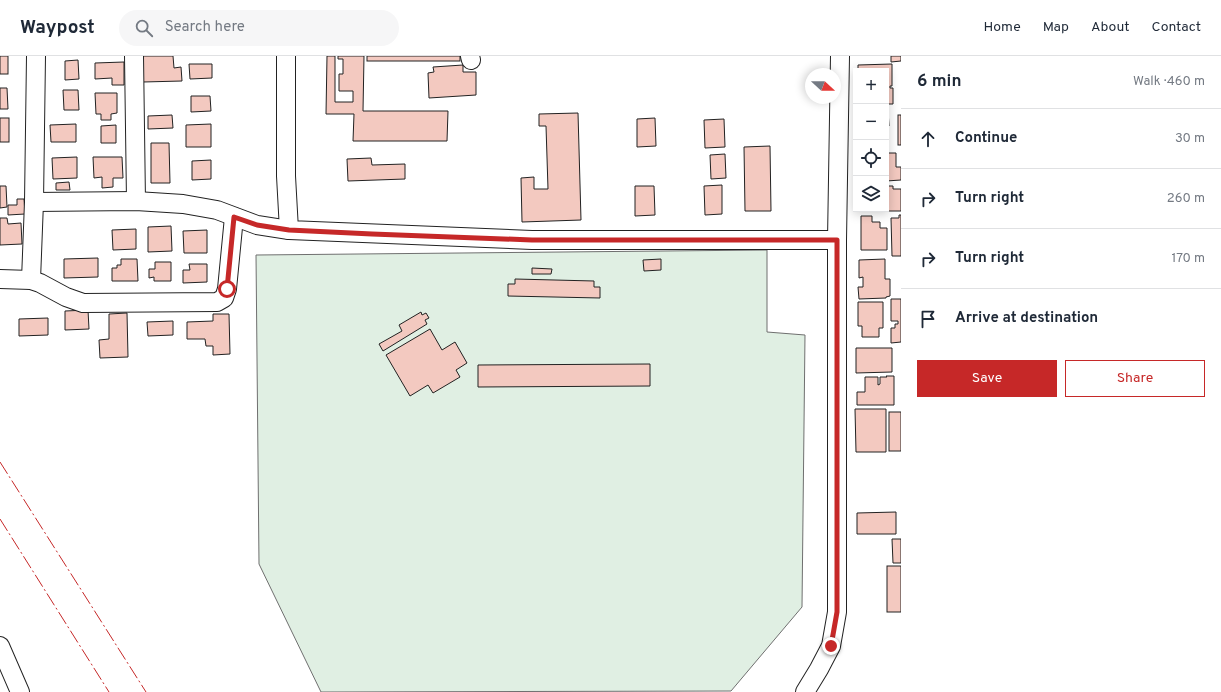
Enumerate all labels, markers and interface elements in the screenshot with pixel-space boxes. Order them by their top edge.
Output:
search box [119,10,399,46]
text: Waypost [20,16,95,40]
icon: search [133,17,155,39]
text: Search here [165,18,245,37]
text: Home [984,19,1021,36]
text: Map [1043,19,1069,36]
text: About [1091,19,1130,36]
text: Contact [1152,19,1201,36]
north arrow [805,68,841,104]
map controls [853,68,889,212]
button: + [853,68,889,104]
text: 6 min [917,71,961,93]
text: Walk · 460 m [1133,74,1205,90]
button: − [853,104,889,140]
icon: ahead [917,128,939,150]
text: Continue [955,129,1017,148]
text: 30 m [1175,131,1205,147]
button: locate [853,140,889,176]
button: layers [853,176,889,212]
icon: right [917,188,939,210]
text: Turn right [955,189,1024,208]
text: 260 m [1167,191,1205,207]
icon: right [917,248,939,270]
text: Turn right [955,249,1024,268]
text: 170 m [1171,251,1205,267]
route start [218,280,236,298]
icon: arrive [917,308,939,330]
text: Arrive at destination [955,309,1098,328]
button: Save [917,360,1057,397]
button: Share [1065,360,1205,397]
route end [822,637,840,655]

